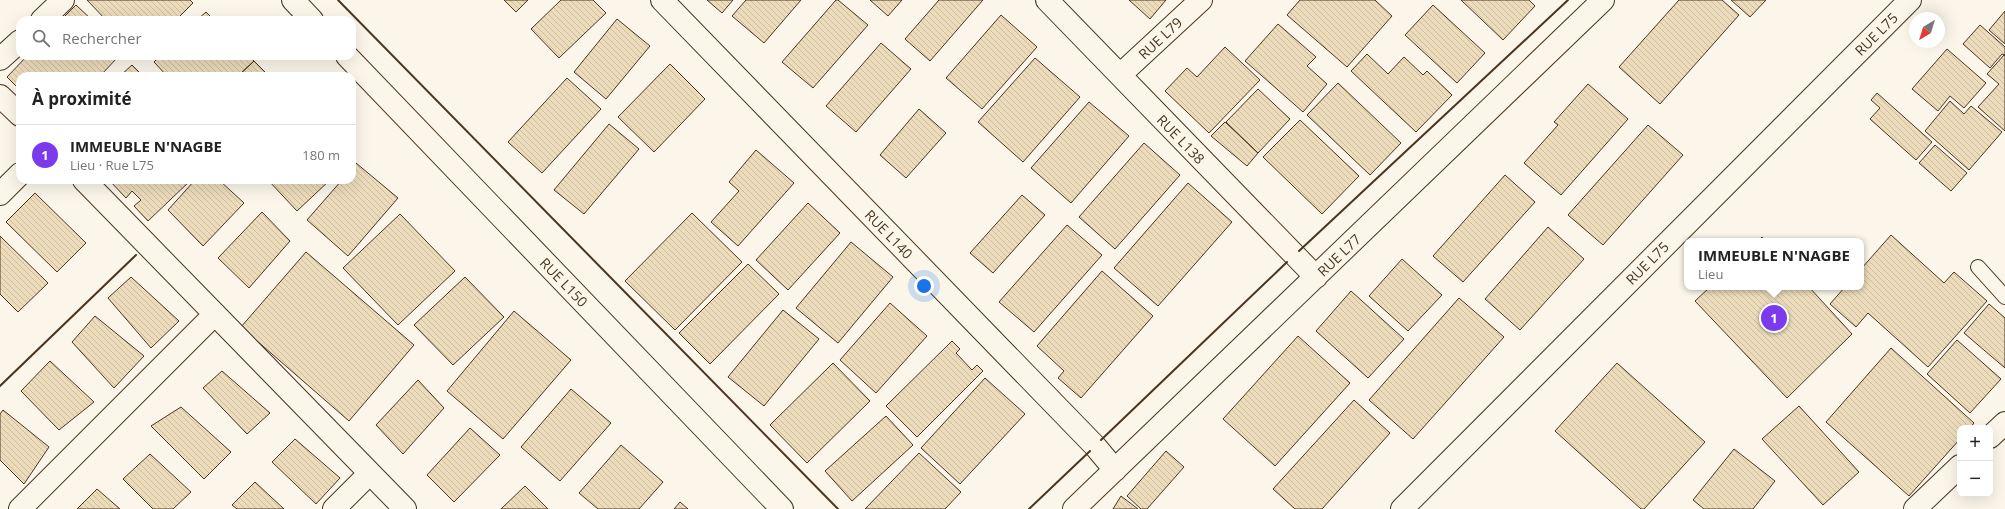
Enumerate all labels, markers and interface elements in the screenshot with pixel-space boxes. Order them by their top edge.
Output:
street label: RUE L75 [1850,8,1902,60]
north arrow [1909,12,1945,48]
street label: RUE L79 [1134,13,1186,63]
search box [16,16,356,60]
icon: search [30,27,52,49]
text: Rechercher [62,28,142,48]
text: À proximité [32,87,131,110]
street label: RUE L138 [1153,110,1209,168]
text: IMMEUBLE N'NAGBE [70,136,222,156]
text: 1 [41,146,49,164]
text: 180 m [302,146,340,164]
text: Lieu · Rue L75 [70,156,154,174]
street label: RUE L140 [861,205,917,263]
street label: RUE L77 [1313,230,1365,280]
street label: RUE L75 [1621,237,1673,289]
popup [1684,238,1864,290]
text: IMMEUBLE N'NAGBE [1698,245,1850,265]
street label: RUE L150 [536,253,592,311]
text: Lieu [1698,265,1723,283]
your location [914,276,934,296]
pin: 1 [1761,303,1787,333]
map controls [1957,425,1993,497]
button: + [1957,425,1993,461]
button: − [1957,461,1993,497]

